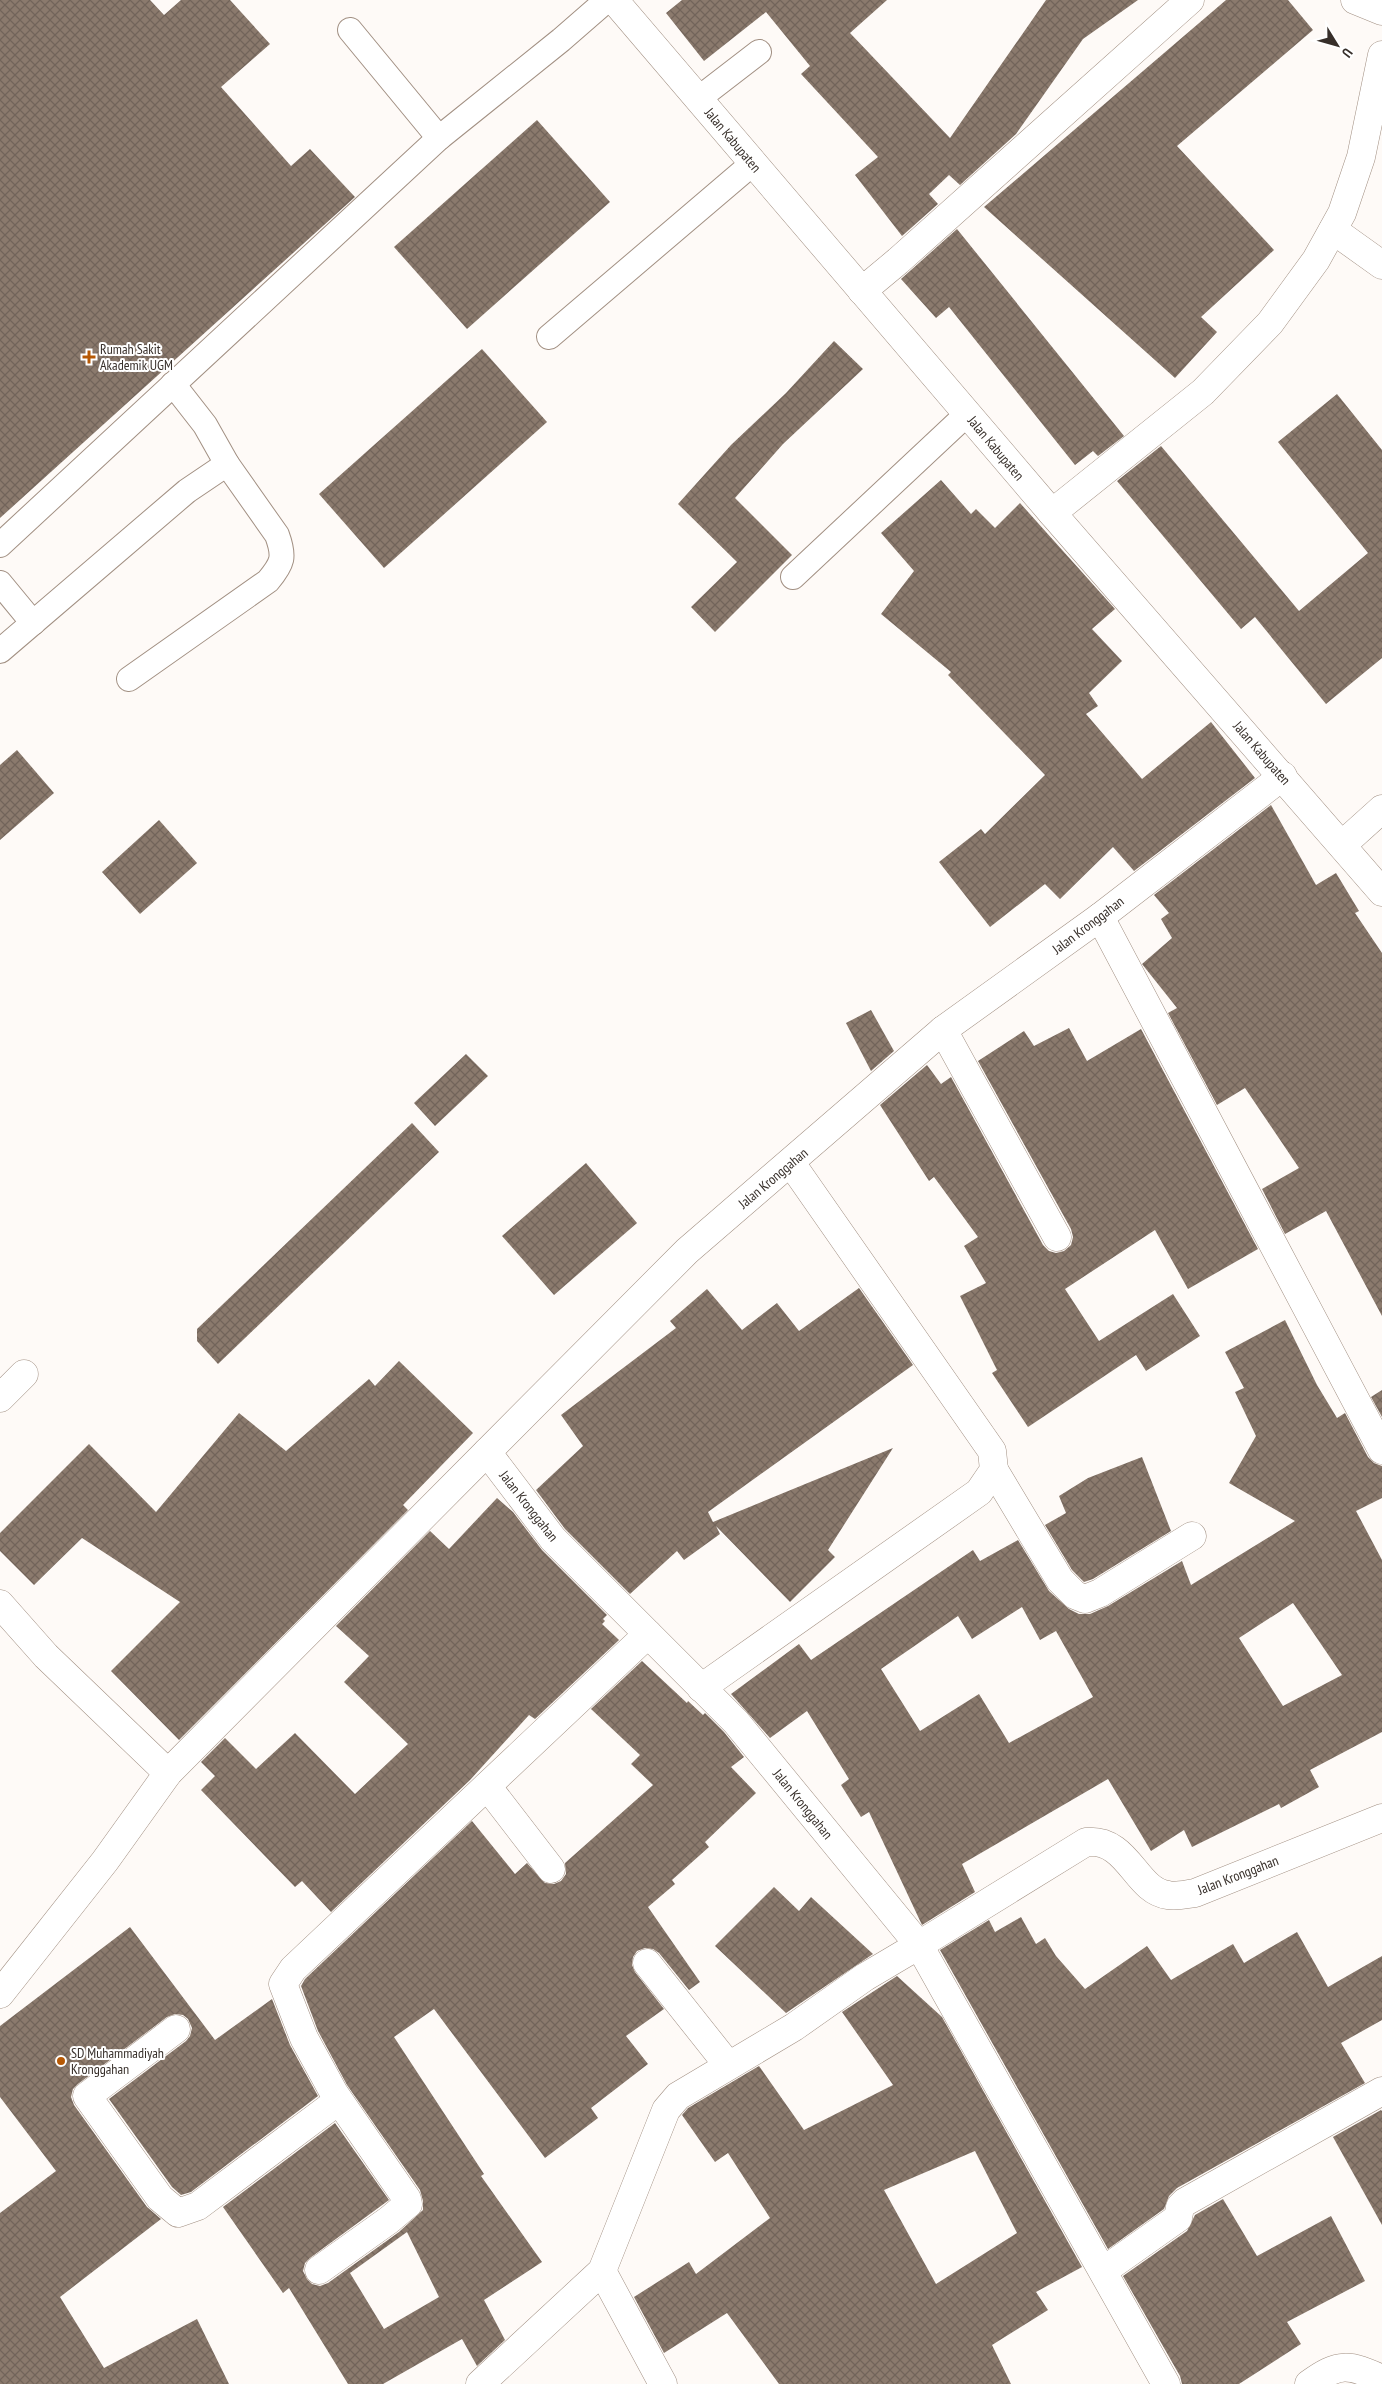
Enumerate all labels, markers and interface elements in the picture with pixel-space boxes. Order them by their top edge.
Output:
north arrow [1312,20,1362,70]
text: U [1338,45,1357,61]
street label: Jalan Kabupaten [700,103,765,176]
place label: Rumah Sakit Akademik UGM [100,340,173,374]
marker: Rumah Sakit Akademik UGM [82,350,96,364]
street label: Jalan Kabupaten [963,411,1028,484]
street label: Jalan Kabupaten [1229,717,1295,789]
street label: Jalan Kronggahan [1048,892,1127,958]
street label: Jalan Kronggahan [734,1144,811,1213]
street label: Jalan Kronggahan [495,1466,562,1545]
street label: Jalan Kronggahan [769,1764,837,1843]
street label: Jalan Kronggahan [1194,1851,1281,1899]
place label: SD Muhammadiyah Kronggahan [71,2044,164,2078]
marker: SD Muhammadiyah Kronggahan [55,2055,67,2067]

